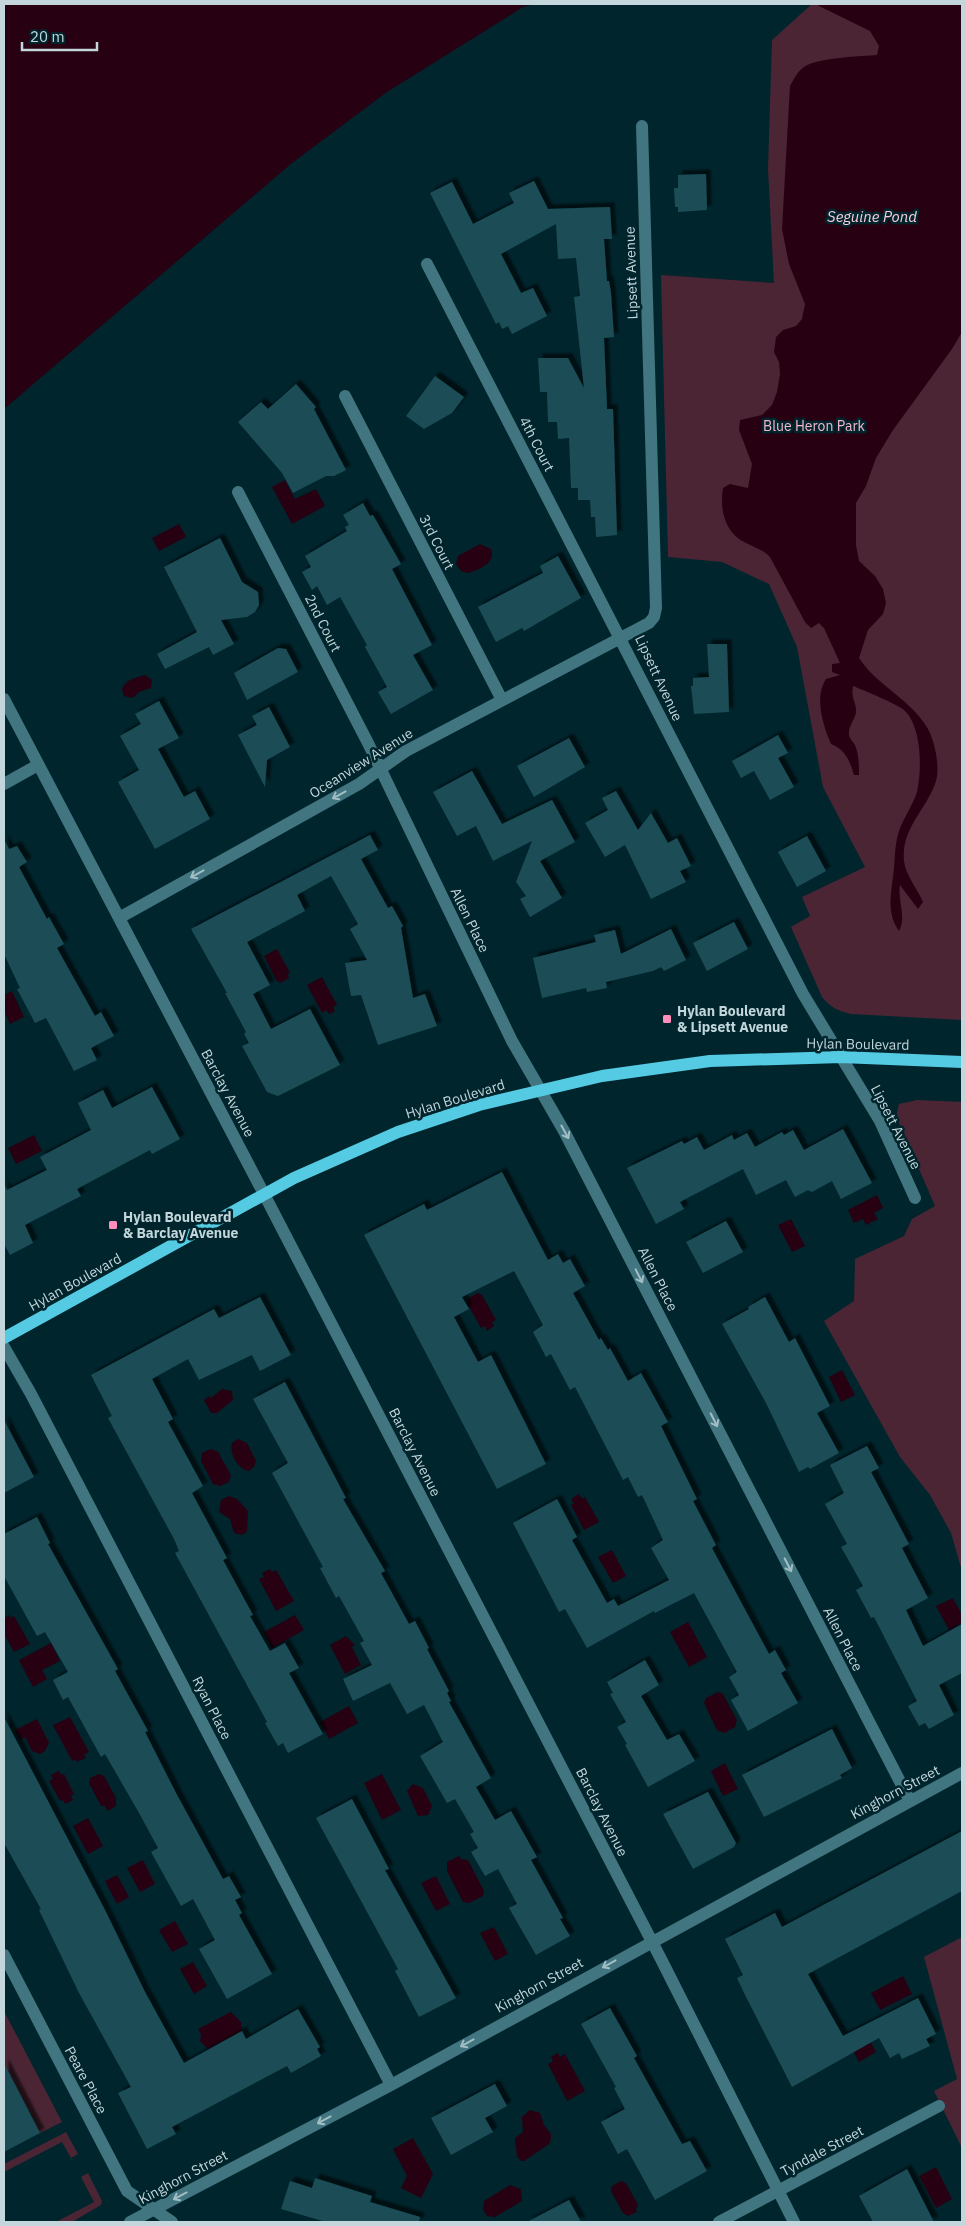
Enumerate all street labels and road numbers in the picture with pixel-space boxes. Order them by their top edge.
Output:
street label: Lipsett Avenue [620,226,642,320]
street label: 4th Court [516,414,558,475]
street label: 3rd Court [415,511,459,573]
street label: 2nd Court [301,591,345,655]
street label: Lipsett Avenue [631,632,687,724]
street label: Oceanview Avenue [306,724,416,802]
street label: Allen Place [447,885,494,956]
street label: Hylan Boulevard [806,1034,910,1054]
street label: Barclay Avenue [197,1046,259,1140]
street label: Hylan Boulevard [403,1075,507,1123]
street label: Lipsett Avenue [867,1082,925,1173]
street label: Allen Place [634,1244,682,1314]
street label: Hylan Boulevard [26,1249,124,1315]
street label: Barclay Avenue [385,1405,445,1500]
street label: Allen Place [819,1604,867,1674]
street label: Ryan Place [188,1673,236,1743]
street label: Kinghorn Street [847,1761,943,1823]
street label: Barclay Avenue [572,1765,632,1860]
street label: Kinghorn Street [492,1953,586,2017]
street label: Peare Place [61,2043,111,2117]
street label: Tyndale Street [778,2122,867,2180]
street label: Kinghorn Street [135,2146,231,2208]

